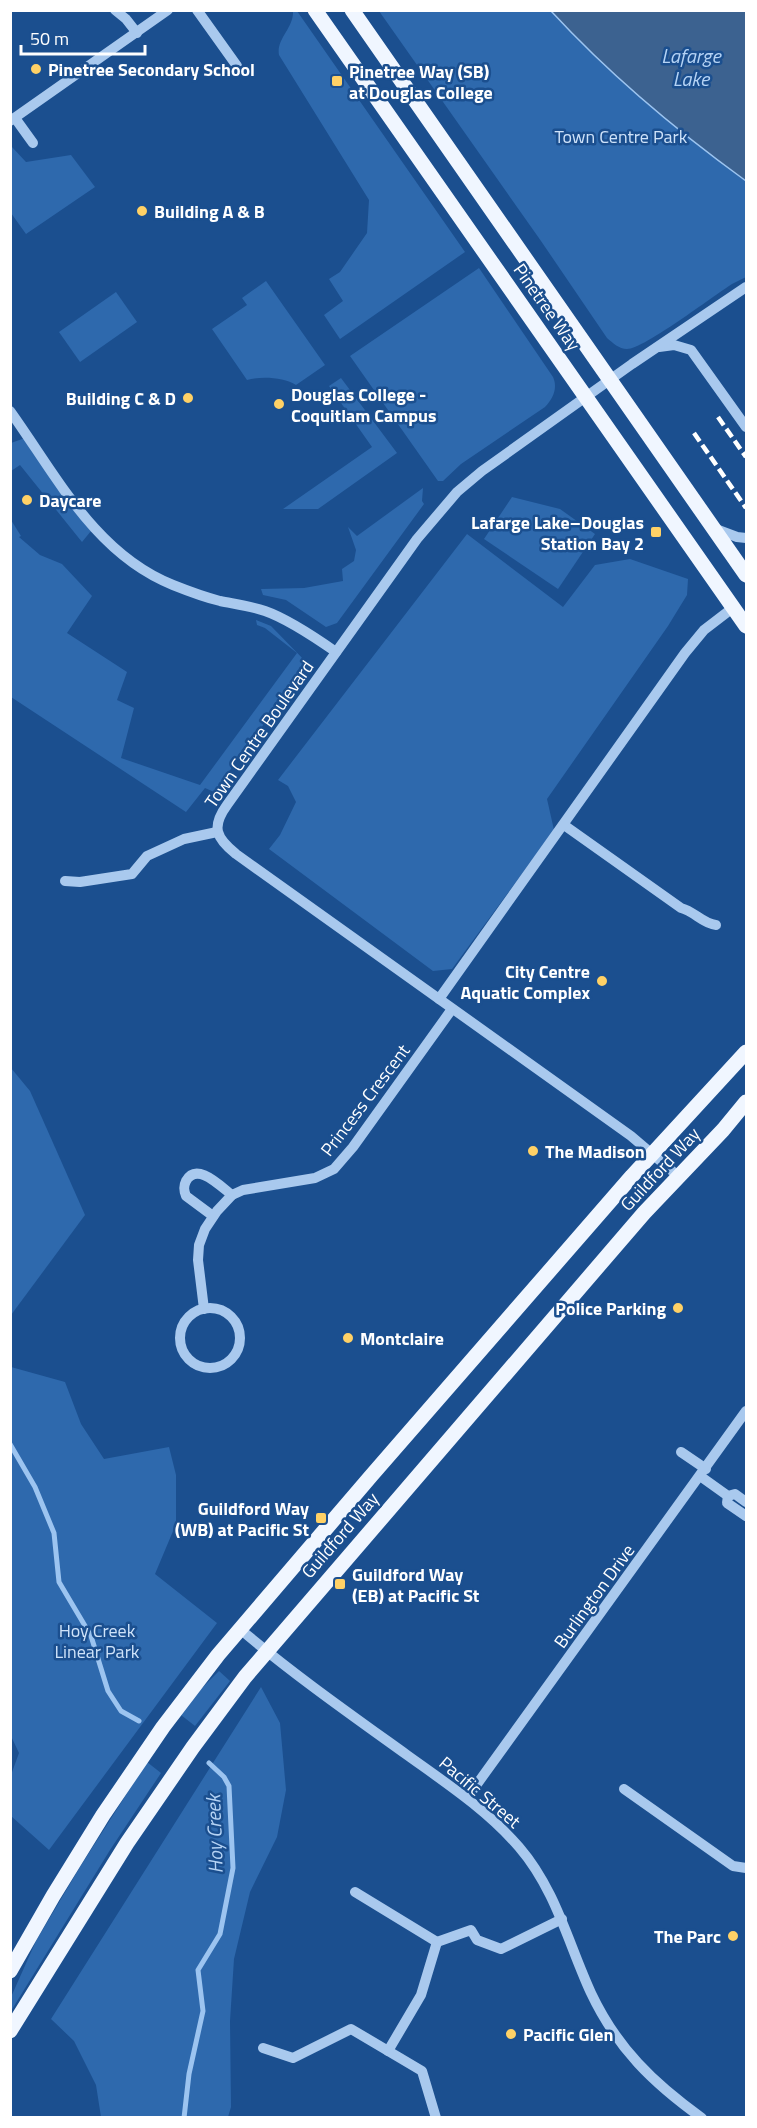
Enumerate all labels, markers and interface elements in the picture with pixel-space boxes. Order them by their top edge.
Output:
scale bar [21,18,146,56]
text: 50 m [30,25,69,52]
water label: Lafarge Lake [661,40,722,94]
place label: Pinetree Secondary School [48,56,255,83]
place label: Pinetree Way (SB) at Douglas College [349,58,493,106]
marker: Pinetree Secondary School [29,62,43,76]
marker: Pinetree Way (SB) at Douglas College [330,74,344,88]
park label: Town Centre Park [555,123,688,150]
place label: Building A & B [154,198,265,225]
marker: Building A & B [135,204,149,218]
street label: Pinetree Way [507,258,587,356]
place label: Douglas College - Coquitlam Campus [291,381,437,429]
place label: Building C & D [66,385,176,412]
marker: Building C & D [181,391,195,405]
marker: Douglas College - Coquitlam Campus [272,397,286,411]
place label: Daycare [39,487,102,514]
marker: Daycare [20,493,34,507]
place label: Lafarge Lake–Douglas Station Bay 2 [471,509,644,557]
marker: Lafarge Lake–Douglas Station Bay 2 [649,525,663,539]
street label: Town Centre Boulevard [198,655,320,813]
place label: City Centre Aquatic Complex [460,958,590,1006]
marker: City Centre Aquatic Complex [595,974,609,988]
street label: Princess Crescent [314,1038,417,1162]
street label: Guildford Way [614,1121,706,1217]
place label: The Madison [545,1138,645,1165]
marker: The Madison [526,1144,540,1158]
place label: Police Parking [555,1295,666,1322]
marker: Police Parking [671,1301,685,1315]
place label: Montclaire [360,1325,444,1352]
marker: Montclaire [341,1331,355,1345]
street label: Guildford Way [295,1486,385,1584]
place label: Guildford Way (WB) at Pacific St [175,1495,309,1543]
marker: Guildford Way (WB) at Pacific St [314,1511,328,1525]
street label: Burlington Drive [547,1538,641,1654]
place label: Guildford Way (EB) at Pacific St [352,1561,480,1609]
marker: Guildford Way (EB) at Pacific St [333,1577,347,1591]
park label: Hoy Creek Linear Park [55,1617,140,1665]
street label: Pacific Street [433,1750,527,1835]
water label: Hoy Creek [197,1792,231,1874]
place label: The Parc [654,1923,721,1950]
marker: The Parc [726,1929,740,1943]
place label: Pacific Glen [523,2021,613,2048]
marker: Pacific Glen [504,2027,518,2041]

